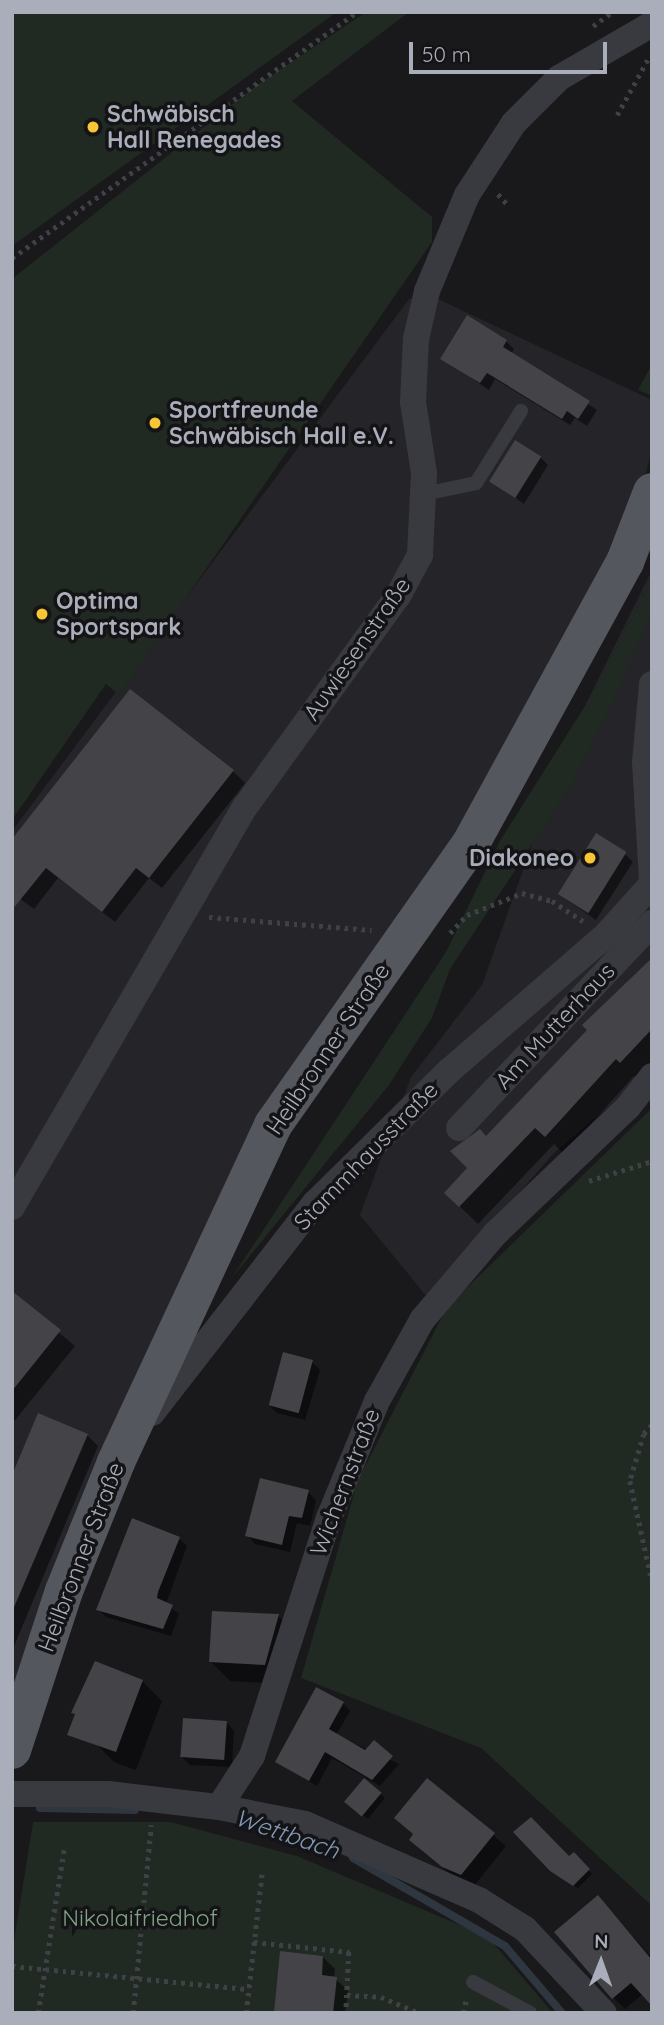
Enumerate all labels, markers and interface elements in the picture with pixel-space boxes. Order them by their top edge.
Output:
scale bar [412,28,610,72]
text: 50 m [422,41,471,67]
place label: Schwäbisch Hall Renegades [107,100,281,154]
marker: Schwäbisch Hall Renegades [85,119,101,135]
place label: Sportfreunde Schwäbisch Hall e.V. [169,396,394,450]
marker: Sportfreunde Schwäbisch Hall e.V. [147,415,163,431]
street label: Auwiesenstraße [297,572,417,726]
place label: Optima Sportspark [56,587,181,641]
marker: Optima Sportspark [34,606,50,622]
place label: Diakoneo [469,844,574,872]
marker: Diakoneo [580,848,600,868]
street label: Am Mutterhaus [490,957,620,1095]
street label: Heilbronner Straße [260,958,396,1140]
street label: Stammhausstraße [288,1076,444,1236]
street label: Wichernstraße [304,1405,386,1559]
street label: Heilbronner Straße [32,1458,130,1656]
water label: Wettbach [231,1803,343,1865]
park label: Nikolaifriedhof [62,1904,218,1932]
north arrow [566,1927,636,1997]
text: N [594,1929,609,1953]

